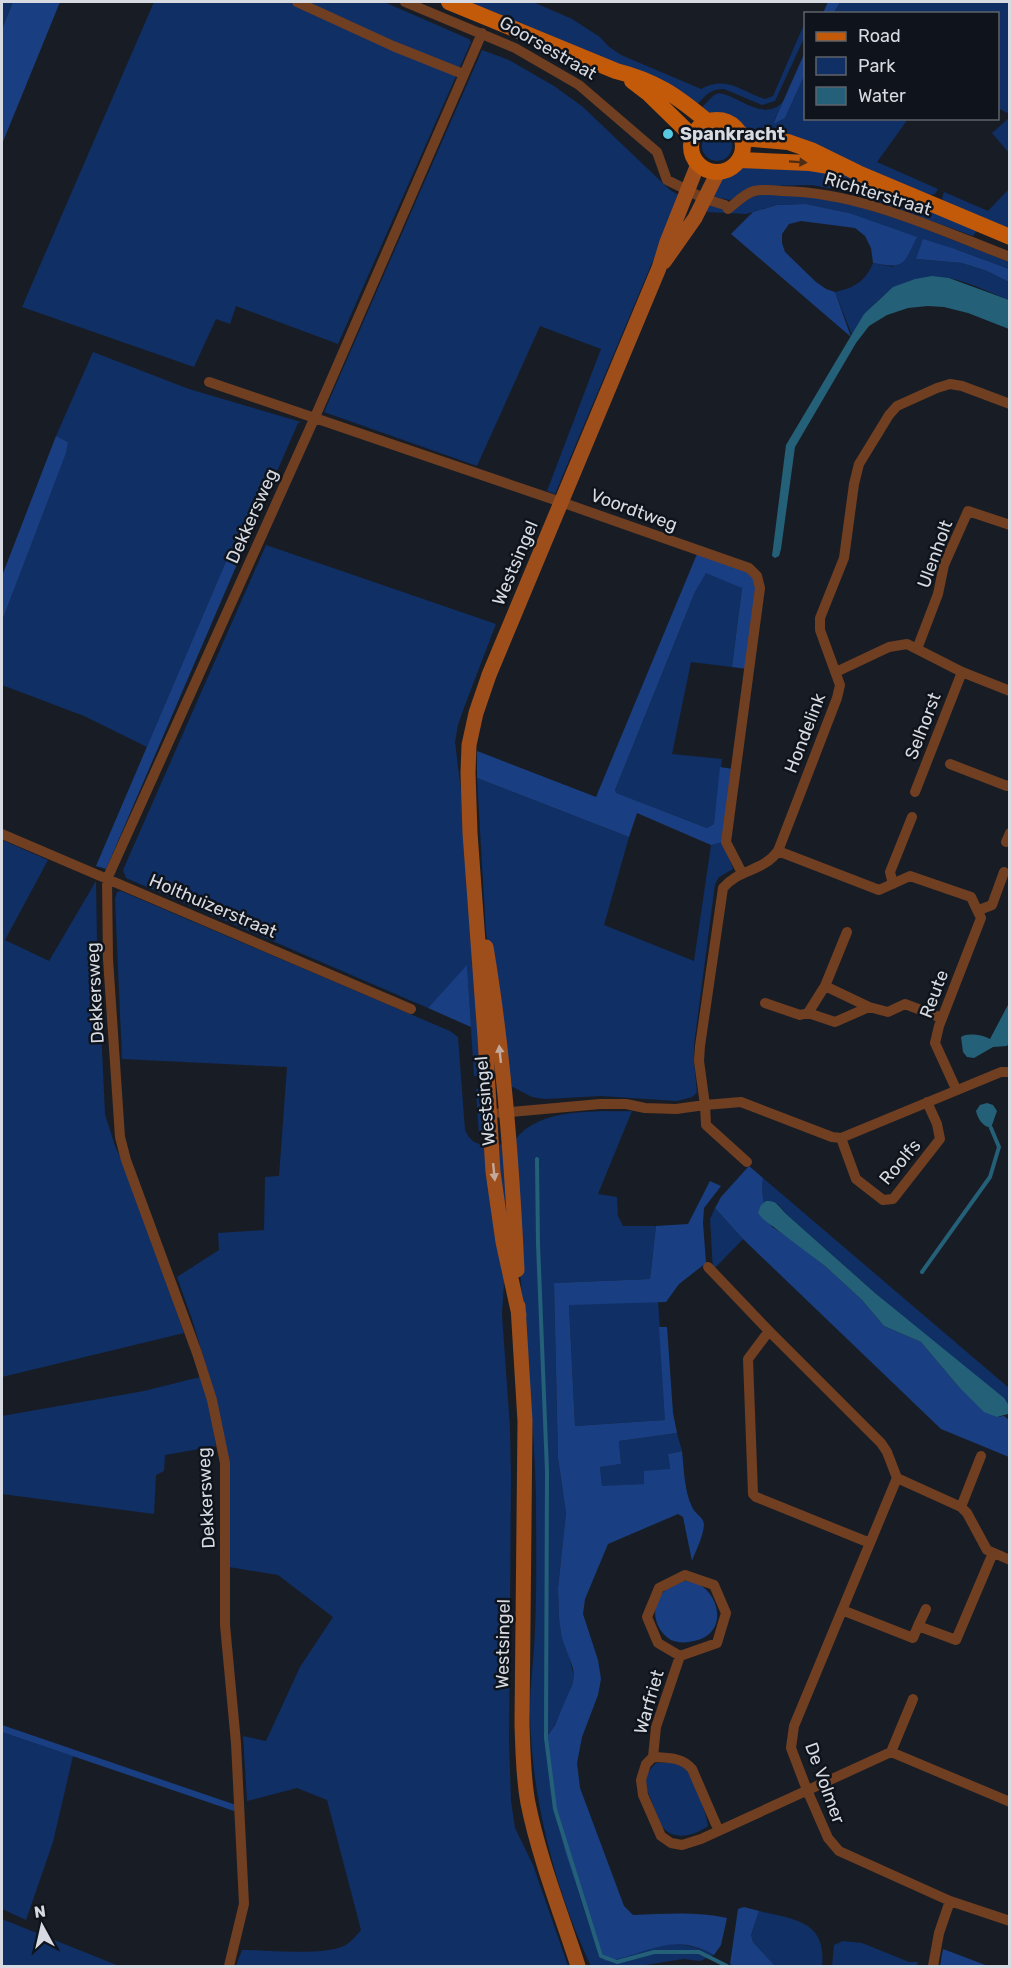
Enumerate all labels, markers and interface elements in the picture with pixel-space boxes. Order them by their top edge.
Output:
street label: Goorsestraat [495,11,601,85]
legend [804,12,999,120]
text: Road [858,25,901,47]
text: Park [858,55,896,77]
text: Water [858,85,906,107]
place label: Spankracht [680,123,785,145]
marker: Spankracht [661,127,675,141]
one-way arrow [789,157,808,167]
street label: Richterstraat [822,167,934,221]
street label: Dekkersweg [221,465,283,567]
street label: Voordtweg [588,484,680,536]
street label: Westsingel [487,517,543,609]
street label: Ulenholt [913,517,957,591]
street label: Hondelink [780,689,831,776]
street label: Selhorst [900,689,946,763]
street label: Holthuizerstraat [146,869,280,943]
street label: Dekkersweg [81,942,109,1044]
street label: Reute [915,967,953,1021]
one-way arrow [495,1044,505,1063]
street label: Westsingel [470,1055,500,1147]
street label: Roolfs [875,1135,925,1189]
one-way arrow [489,1163,499,1182]
street label: Dekkersweg [192,1447,220,1549]
street label: Westsingel [491,1599,515,1689]
street label: Warfriet [629,1667,669,1737]
street label: De Volmer [800,1739,850,1827]
north arrow [12,1896,72,1956]
text: N [33,1901,47,1922]

